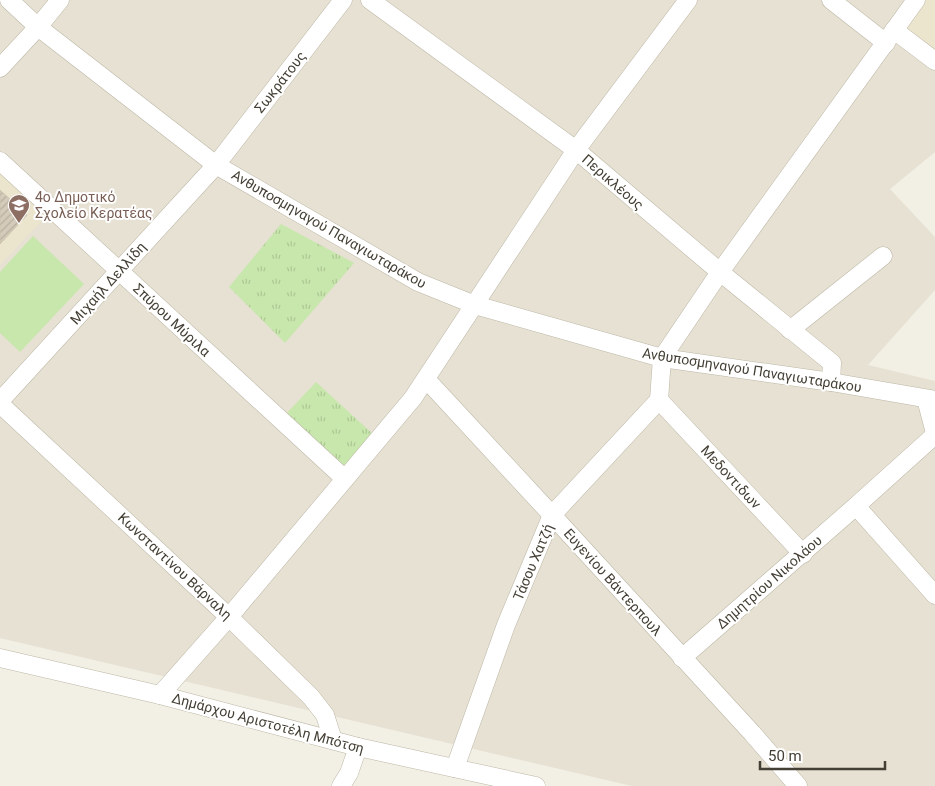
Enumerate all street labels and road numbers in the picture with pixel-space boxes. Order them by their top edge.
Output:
street label: Σωκράτους [251,48,309,116]
street label: Περικλέους [579,151,647,213]
street label: Ανθυποσμηναγού Παναγιωταράκου [229,167,429,291]
street label: Μιχαήλ Δελλίδη [67,239,149,327]
street label: Σπύρου Μύριλα [130,280,214,360]
street label: Ανθυποσμηναγού Παναγιωταράκου [641,345,863,395]
street label: Μεδοντιδων [698,442,764,512]
street label: Κωνσταντίνου Βάρναλη [115,509,235,623]
street label: Τάσου Χατζή [510,521,556,603]
street label: Ευγενίου Βάντερπουλ [561,525,665,639]
street label: Δημητρίου Νικολάου [713,532,825,632]
street label: Δημάρχου Αριστοτέλη Μπότση [170,690,366,756]

